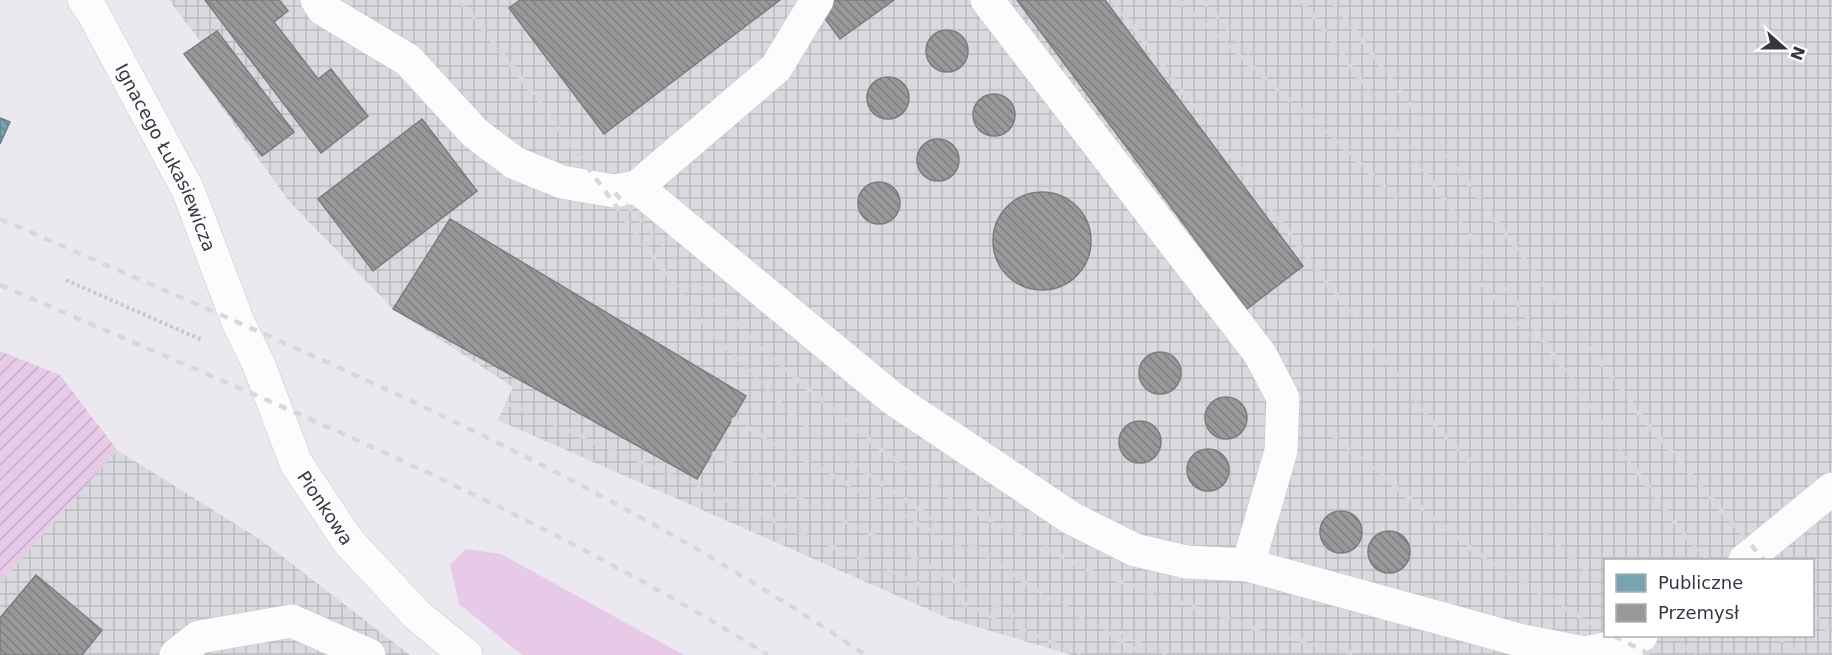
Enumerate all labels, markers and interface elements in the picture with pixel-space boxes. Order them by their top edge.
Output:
north arrow [1754,18,1814,78]
text: N [1786,44,1809,63]
street label: Ignacego Łukasiewicza [112,60,221,254]
street label: Pionkowa [294,467,358,549]
legend [1604,559,1814,637]
text: Publiczne [1658,572,1743,593]
text: Przemysł [1658,602,1740,623]

